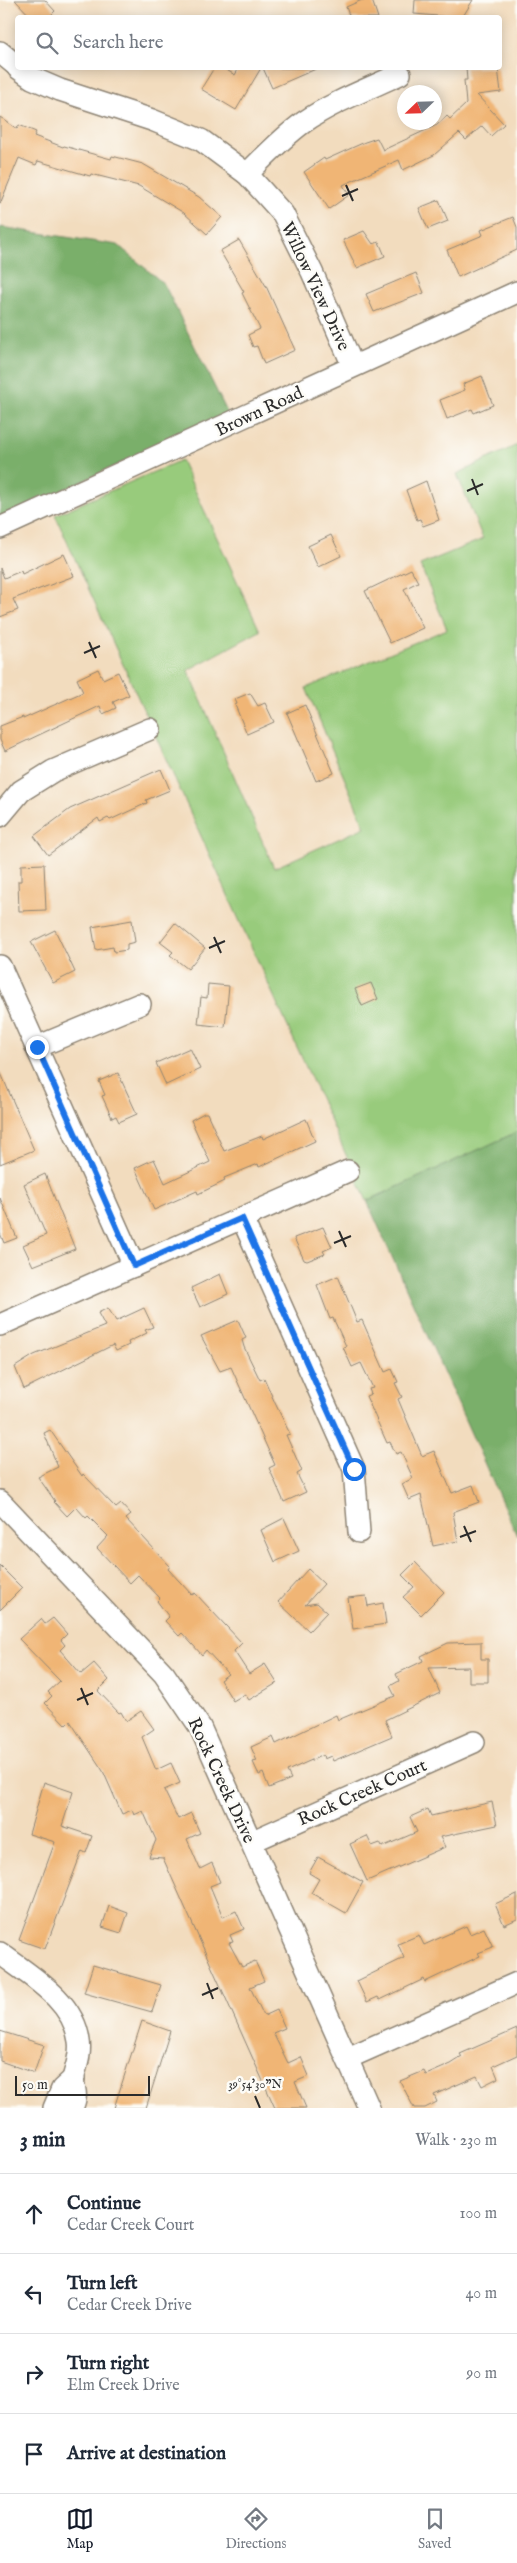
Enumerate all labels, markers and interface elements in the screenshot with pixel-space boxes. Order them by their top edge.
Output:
search box [15,15,502,70]
icon: search [33,29,61,57]
text: Search here [73,31,164,55]
north arrow [397,85,442,130]
street label: Willow View Drive [275,219,355,355]
street label: Brown Road [212,382,307,443]
route end [26,1036,49,1059]
route start [343,1458,366,1481]
street label: Rock Creek Drive [181,1714,260,1847]
street label: Rock Creek Court [295,1755,431,1832]
scale bar [15,2073,150,2096]
text: 50 m [22,2076,48,2094]
text: 39°54'30"N [228,2077,282,2092]
text: 3 min [20,2127,65,2154]
text: Walk · 230 m [415,2131,497,2151]
text: Continue [67,2192,141,2216]
icon: ahead [20,2200,48,2228]
text: 100 m [460,2204,497,2224]
text: Cedar Creek Court [67,2216,194,2236]
text: Turn left [67,2272,138,2296]
icon: left [20,2280,48,2308]
text: 40 m [465,2284,497,2304]
text: Cedar Creek Drive [67,2296,192,2316]
text: Turn right [67,2352,149,2376]
icon: right [20,2360,48,2388]
text: 90 m [466,2364,497,2384]
text: Elm Creek Drive [67,2376,180,2396]
icon: arrive [20,2440,48,2468]
text: Arrive at destination [67,2442,226,2466]
tab: Map [66,2505,94,2553]
tab: Directions [225,2505,286,2553]
tab: Saved [418,2505,451,2553]

